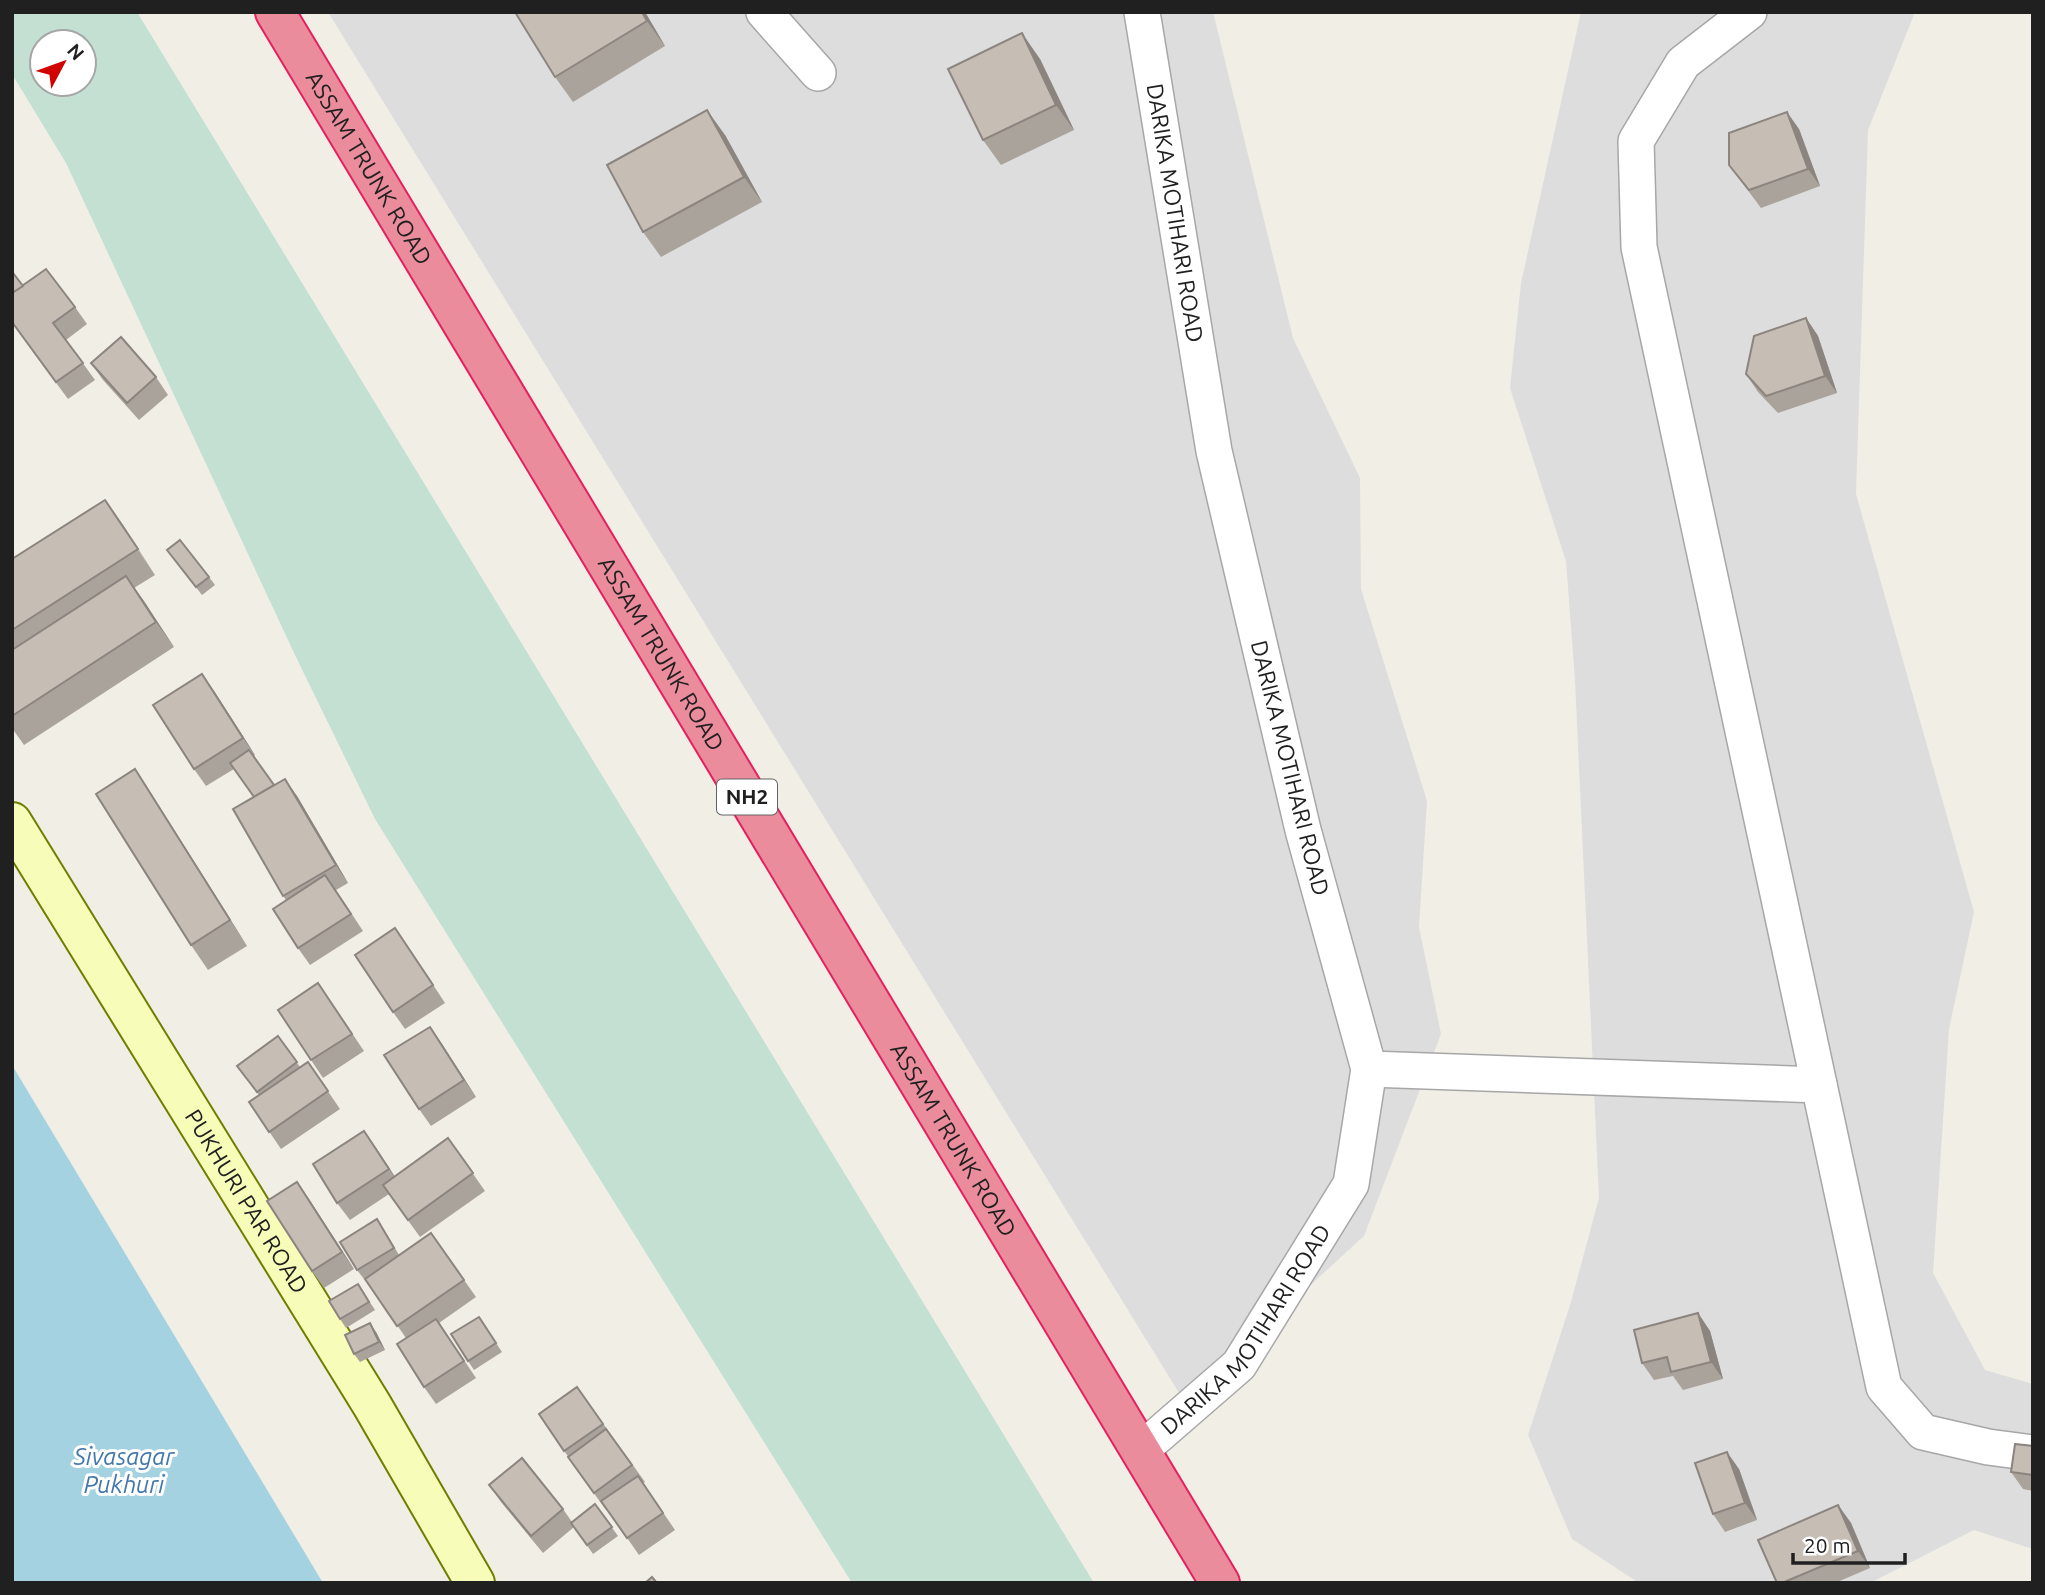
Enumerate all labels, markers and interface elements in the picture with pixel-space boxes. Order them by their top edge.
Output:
north arrow [28,28,98,98]
text: N [63,39,89,64]
street label: ASSAM TRUNK ROAD [301,66,437,269]
street label: DARIKA MOTIHARI ROAD [1143,82,1208,344]
street label: ASSAM TRUNK ROAD [594,552,729,755]
street label: DARIKA MOTIHARI ROAD [1247,638,1334,898]
road number: NH2 [717,780,777,814]
street label: ASSAM TRUNK ROAD [886,1038,1022,1241]
street label: PUKHURI PAR ROAD [181,1105,313,1298]
street label: DARIKA MOTIHARI ROAD [1156,1220,1335,1439]
water label: Sivasagar Pukhuri [73,1443,175,1498]
scale bar [1793,1522,1905,1566]
text: 20 m [1804,1533,1851,1557]

